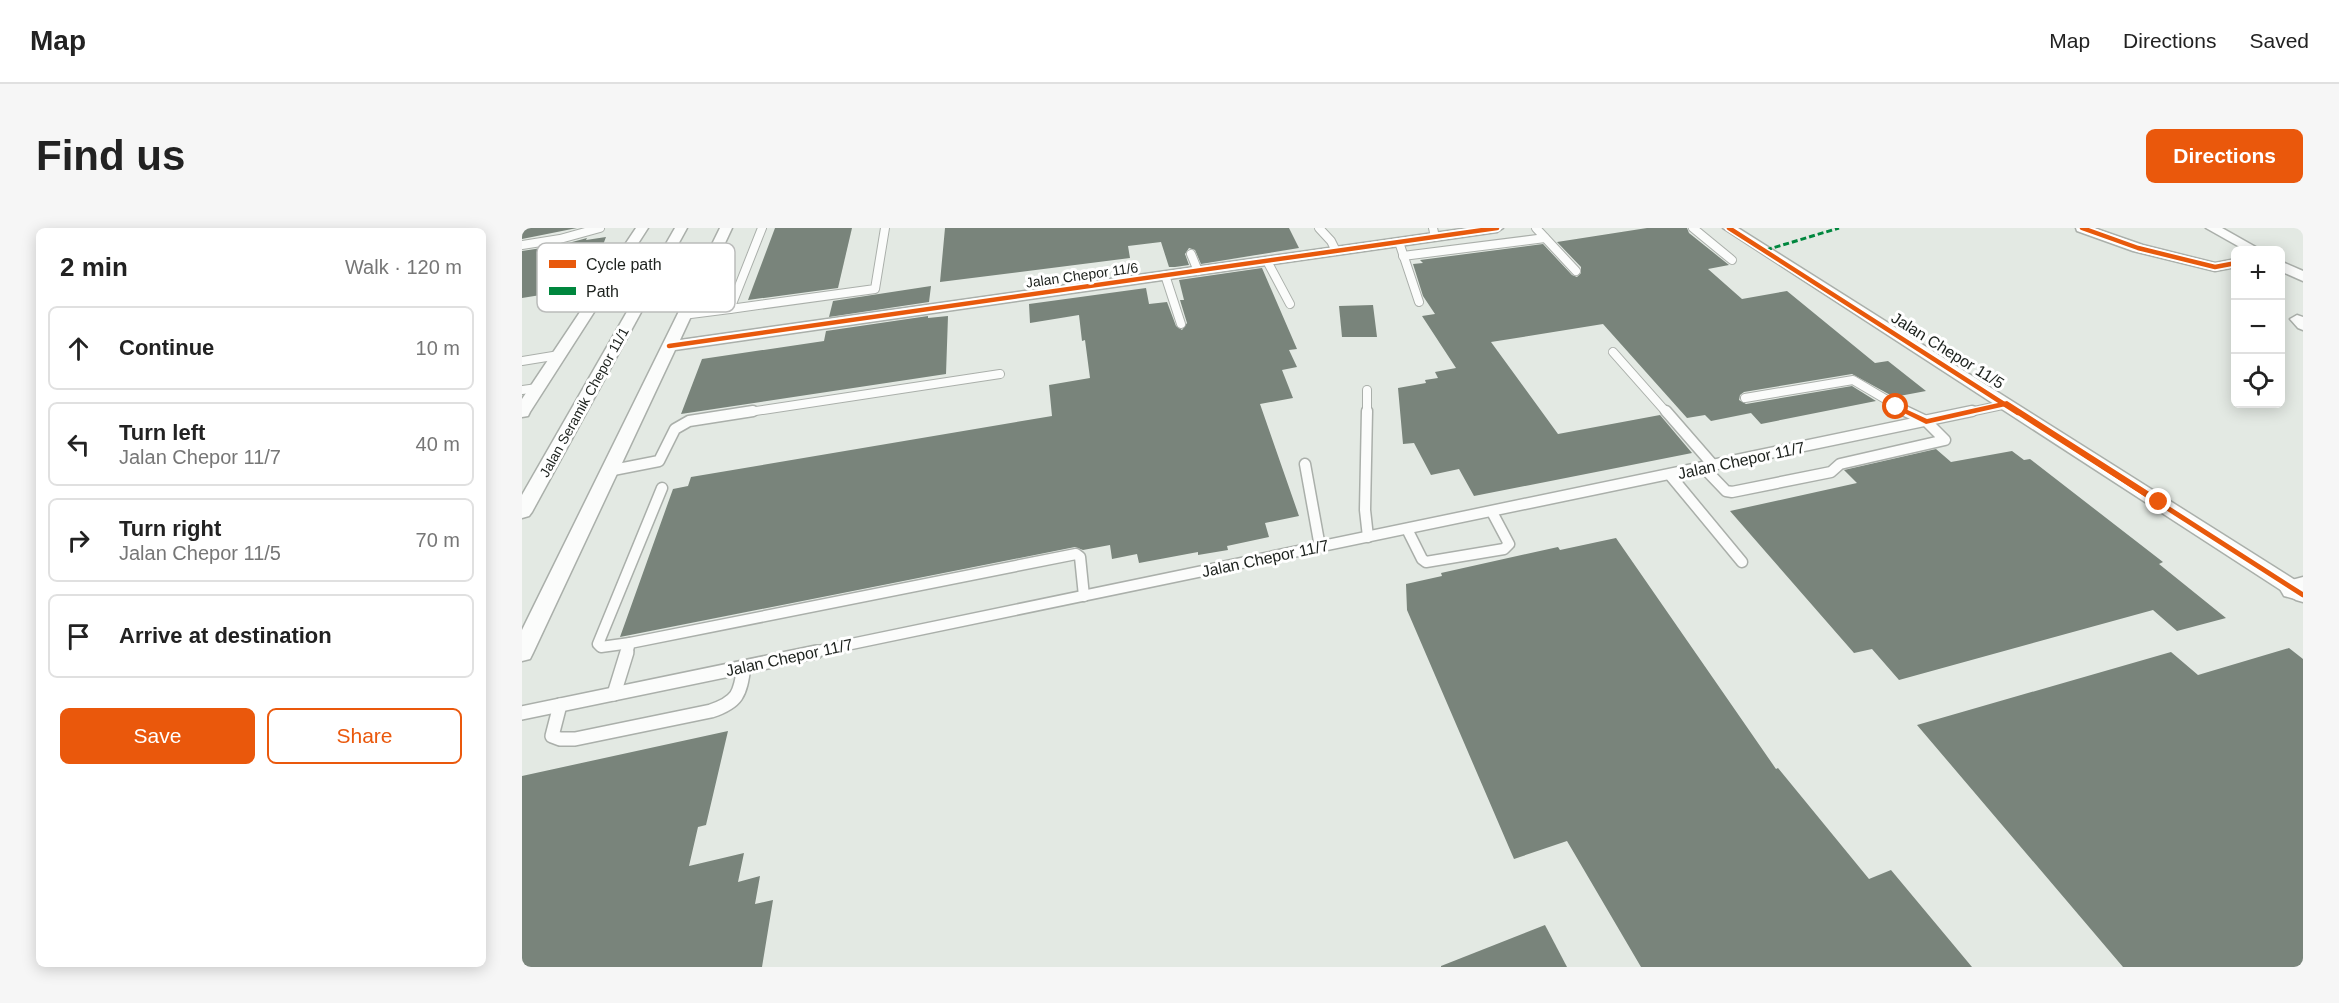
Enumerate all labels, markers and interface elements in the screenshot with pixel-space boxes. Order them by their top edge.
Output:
text: Map [30,25,86,56]
text: Map [2049,29,2090,52]
text: Directions [2123,29,2216,52]
text: Saved [2249,29,2309,52]
button: Directions [2146,129,2303,183]
text: Find us [36,132,185,179]
legend [537,243,735,312]
map controls [2231,246,2285,408]
button: + [2231,246,2285,300]
text: 2 min [60,252,128,282]
text: Walk · 120 m [345,256,462,278]
text: Cycle path [586,256,662,273]
street label: Jalan Chepor 11/6 [1025,259,1139,291]
text: Path [586,283,619,300]
button: − [2231,300,2285,354]
street label: Jalan Chepor 11/5 [1888,309,2007,392]
street label: Jalan Seramik Chepor 11/1 [536,324,632,480]
icon: ahead [62,332,95,365]
text: Continue [119,335,214,360]
text: 10 m [416,337,460,359]
button: locate [2231,354,2285,408]
route start [1882,393,1908,419]
text: Turn left [119,420,205,445]
icon: left [62,428,95,461]
text: 40 m [416,433,460,455]
street label: Jalan Chepor 11/7 [1676,439,1806,482]
text: Jalan Chepor 11/7 [119,446,281,468]
route end [2145,488,2171,514]
text: Turn right [119,516,221,541]
icon: right [62,524,95,557]
text: 70 m [416,529,460,551]
street label: Jalan Chepor 11/7 [1200,537,1330,580]
text: Jalan Chepor 11/5 [119,542,281,564]
icon: arrive [62,620,95,653]
text: Arrive at destination [119,623,332,648]
street label: Jalan Chepor 11/7 [724,636,854,679]
button: Save [60,708,255,764]
button: Share [267,708,462,764]

